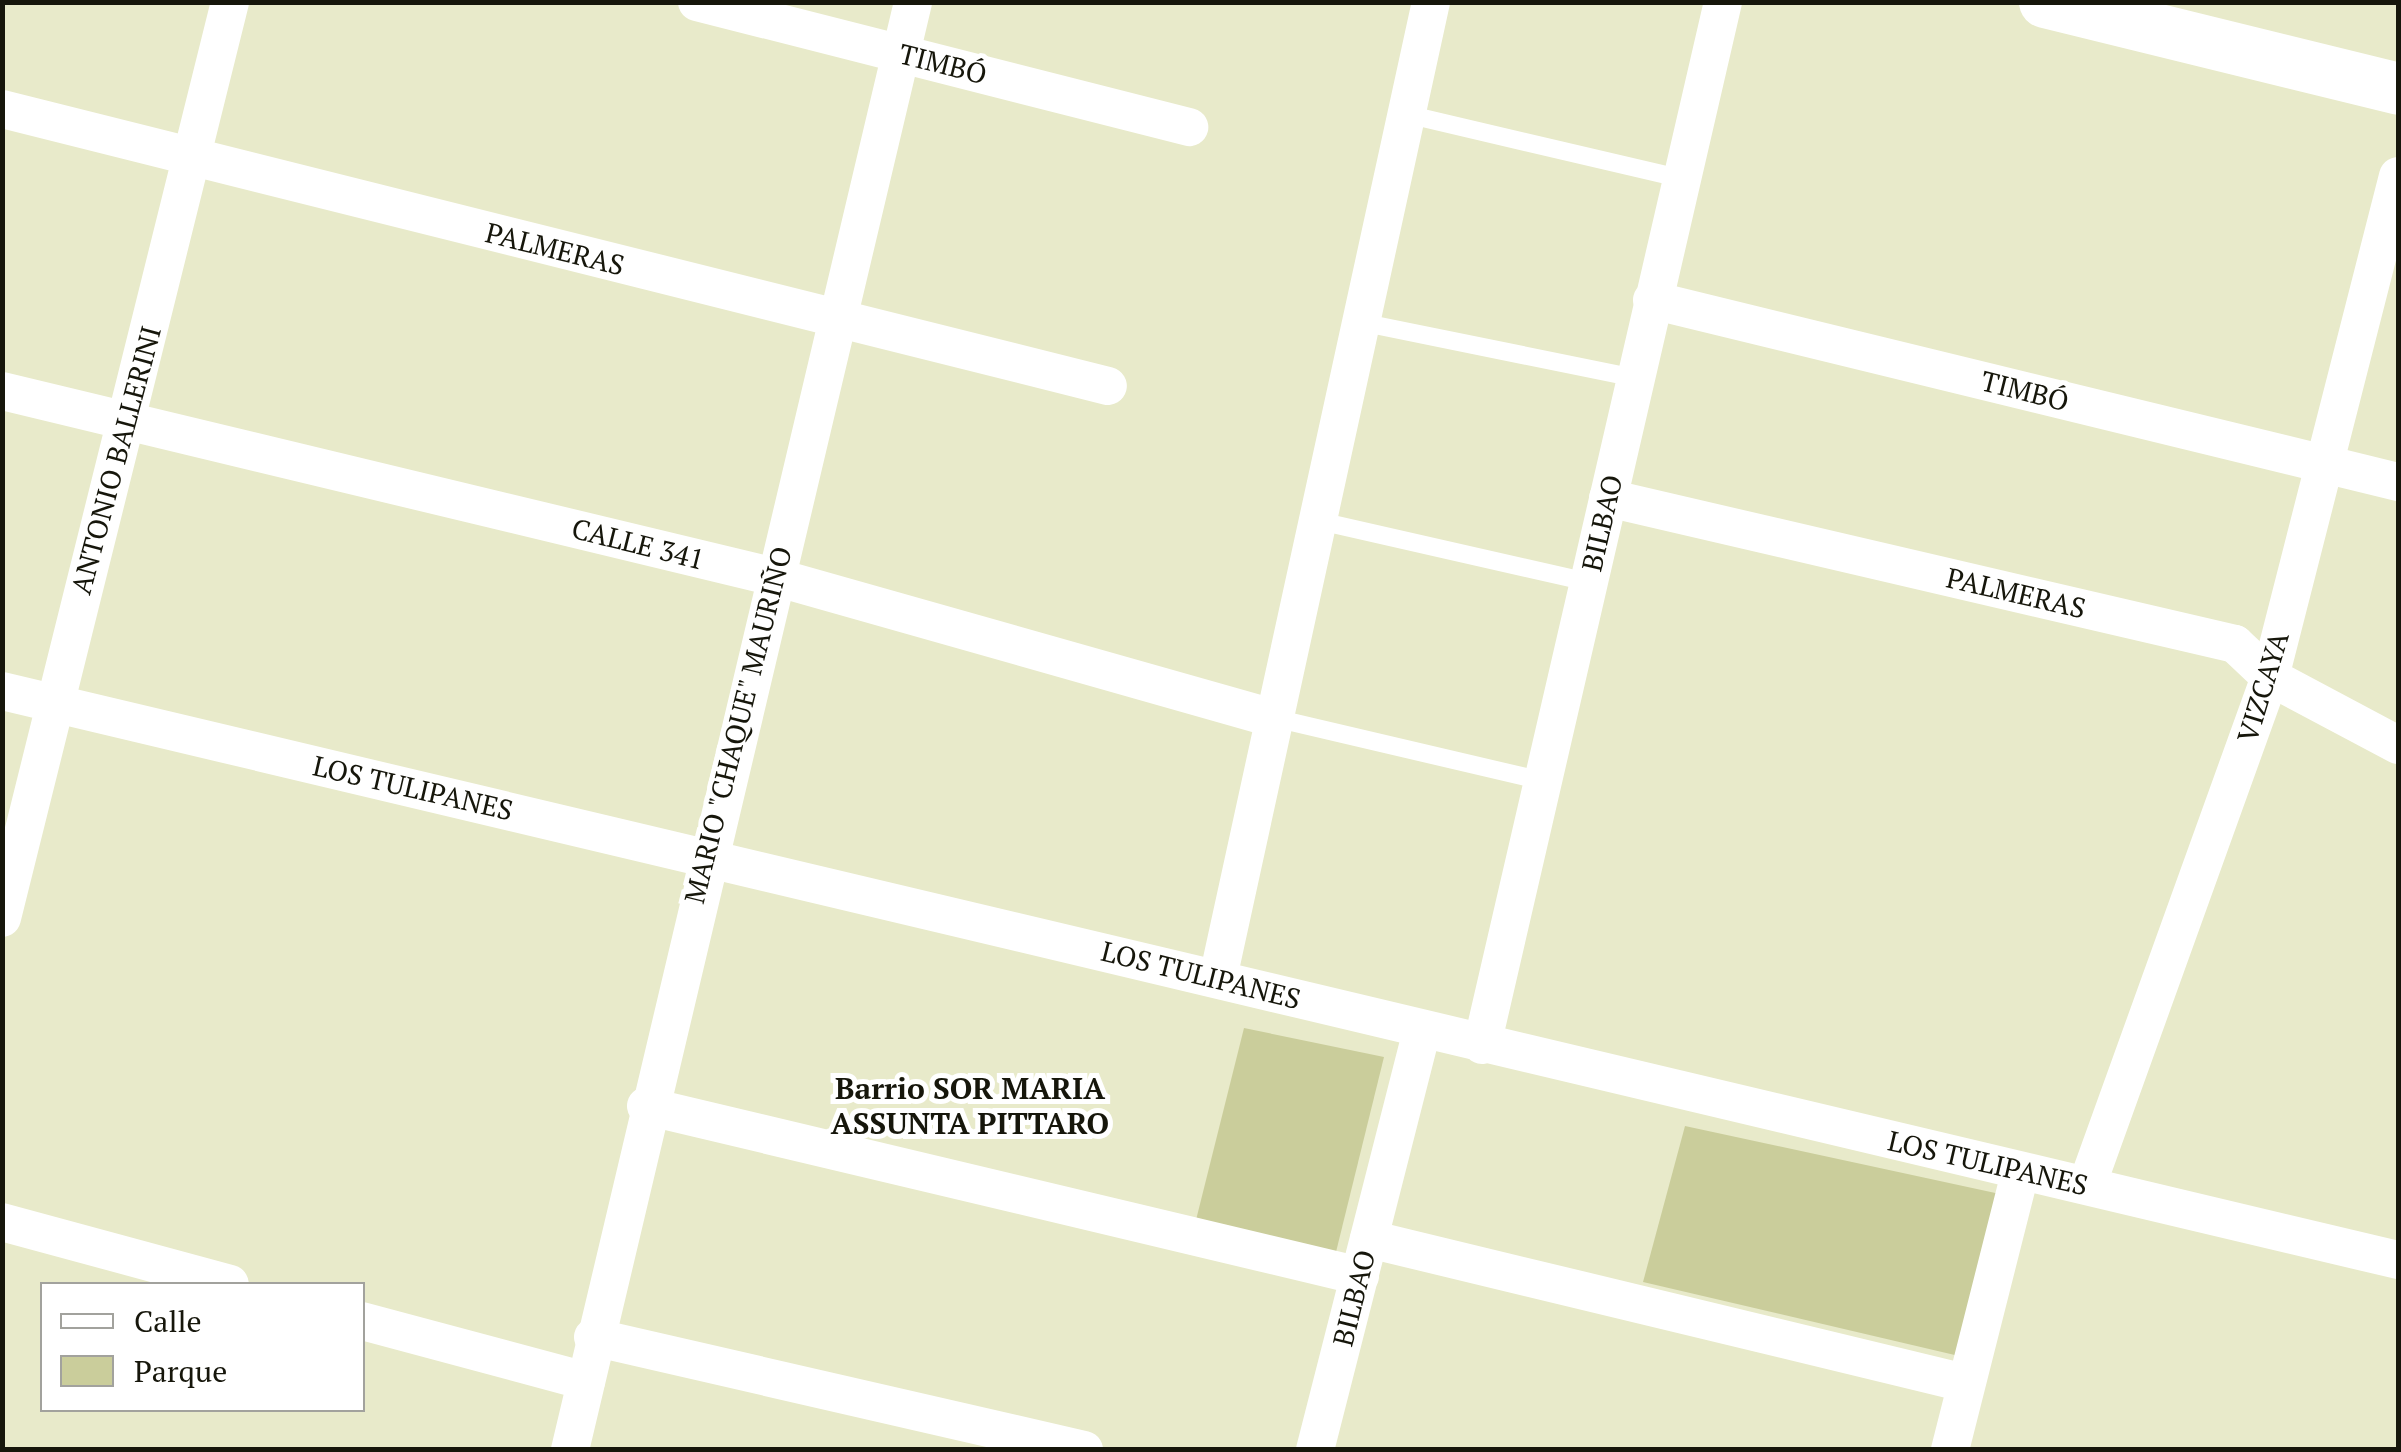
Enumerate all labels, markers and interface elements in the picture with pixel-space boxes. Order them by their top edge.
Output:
street label: TIMBÓ [896,37,990,91]
street label: PALMERAS [482,216,628,282]
street label: ANTONIO BALLERINI [64,322,168,598]
street label: TIMBÓ [1978,364,2072,418]
street label: BILBAO [1575,471,1629,575]
street label: CALLE 341 [568,511,708,577]
street label: MARIO "CHAQUE" MAURIÑO [677,542,799,908]
street label: PALMERAS [1943,561,2089,625]
street label: VIZCAYA [2230,628,2296,746]
street label: LOS TULIPANES [310,749,516,827]
street label: LOS TULIPANES [1098,934,1304,1016]
district label: Barrio SOR MARIA ASSUNTA PITTARO [831,1070,1109,1140]
street label: LOS TULIPANES [1885,1124,2091,1202]
street label: BILBAO [1326,1246,1382,1350]
legend [40,1282,365,1412]
text: Calle [134,1301,202,1341]
text: Parque [134,1351,227,1391]

